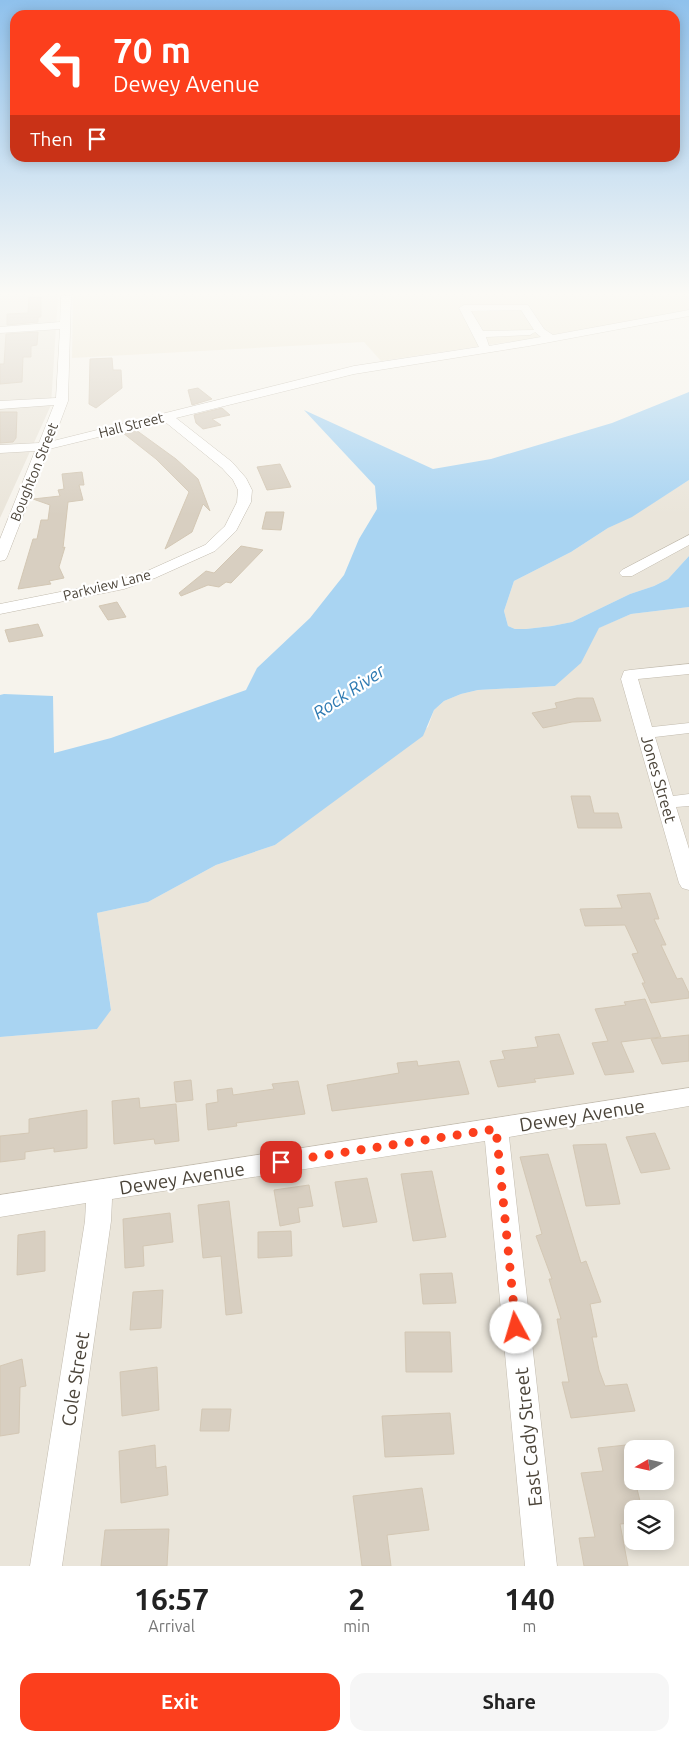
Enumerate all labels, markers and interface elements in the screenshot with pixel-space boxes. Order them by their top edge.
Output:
icon: left [30,30,95,95]
text: 70 m [113,30,191,70]
text: Dewey Avenue [113,71,260,96]
icon: arrive [83,125,111,153]
text: Then [30,128,73,150]
street label: Hall Street [97,409,166,441]
street label: Boughton Street [7,420,61,524]
street label: Parkview Lane [61,566,153,604]
water label: Rock River [309,659,389,722]
street label: Jones Street [638,733,680,826]
street label: Dewey Avenue [518,1094,646,1136]
pin [260,1141,302,1183]
icon: arrive [267,1148,295,1176]
street label: Dewey Avenue [118,1157,246,1199]
position arrow [489,1301,541,1353]
street label: Cole Street [57,1330,93,1428]
street label: East Cady Street [510,1366,546,1508]
north arrow [624,1440,674,1490]
map controls [624,1440,674,1550]
button: layers [624,1500,674,1550]
text: 16:57 [134,1582,209,1616]
text: 2 [348,1582,365,1616]
text: 140 [504,1582,555,1616]
text: Arrival [148,1617,195,1635]
text: min [343,1617,370,1635]
text: m [523,1617,536,1635]
button: Exit [20,1673,340,1731]
button: Share [350,1673,669,1731]

